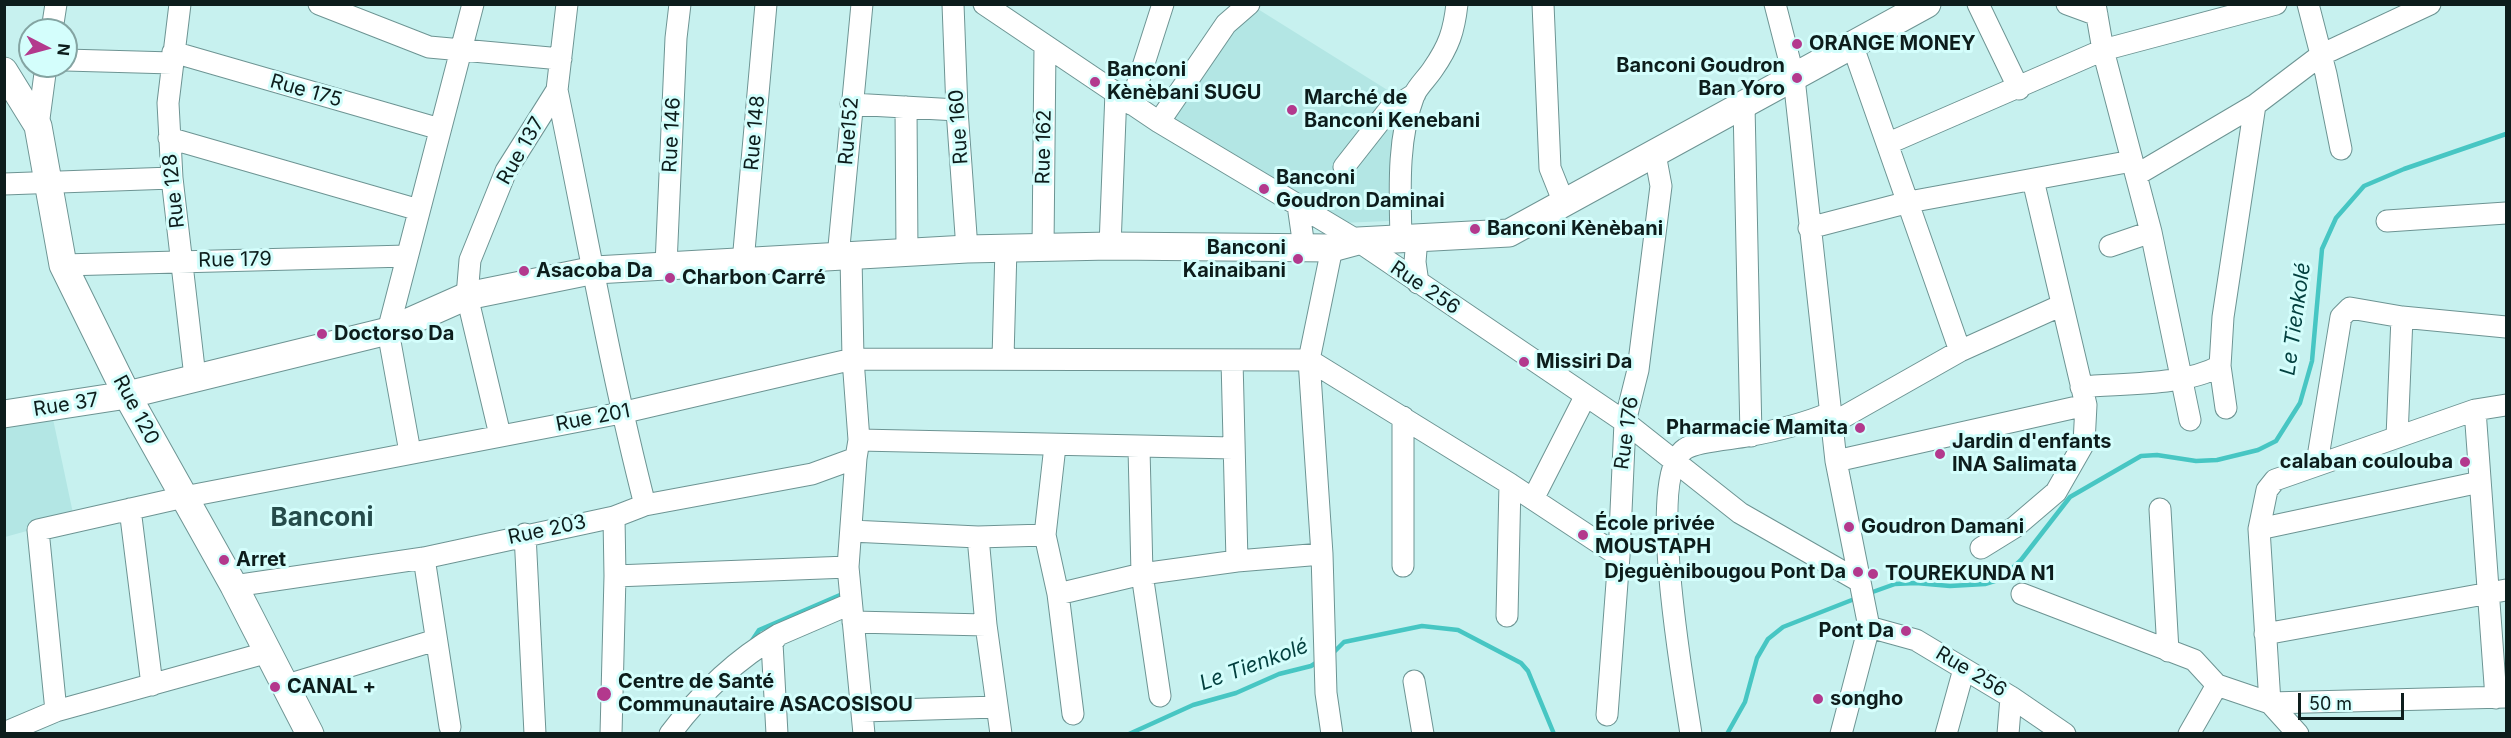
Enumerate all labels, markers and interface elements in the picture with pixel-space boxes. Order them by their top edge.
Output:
north arrow [18,18,78,78]
place label: ORANGE MONEY [1809,32,1976,56]
marker: ORANGE MONEY [1790,37,1804,51]
text: N [53,43,74,57]
place label: Banconi Goudron Ban Yoro [1616,54,1785,101]
place label: Banconi Kènèbani SUGU [1107,58,1261,105]
street label: Rue 175 [267,69,345,113]
marker: Banconi Goudron Ban Yoro [1790,71,1804,85]
marker: Banconi Kènèbani SUGU [1088,75,1102,89]
place label: Marché de Banconi Kenebani [1304,86,1480,133]
street label: Rue 160 [944,89,974,165]
street label: Rue 148 [740,94,770,172]
street label: Rue152 [834,96,864,166]
street label: Rue 146 [658,97,686,173]
marker: Marché de Banconi Kenebani [1285,103,1299,117]
street label: Rue 162 [1031,109,1057,185]
street label: Rue 137 [492,113,550,189]
street label: Rue 128 [158,153,190,229]
place label: Banconi Goudron Daminai [1276,166,1445,213]
marker: Banconi Goudron Daminai [1257,182,1271,196]
place label: Banconi Kènèbani [1487,217,1663,241]
marker: Banconi Kènèbani [1468,222,1482,236]
place label: Banconi Kainaibani [1183,236,1286,283]
street label: Rue 179 [198,247,272,273]
marker: Banconi Kainaibani [1291,252,1305,266]
street label: Rue 256 [1386,256,1464,320]
place label: Asacoba Da [536,259,653,283]
water label: Le Tienkolé [2276,261,2316,377]
marker: Asacoba Da [517,264,531,278]
place label: Charbon Carré [682,266,826,290]
marker: Charbon Carré [663,271,677,285]
place label: Doctorso Da [334,322,454,346]
marker: Doctorso Da [315,327,329,341]
place label: Missiri Da [1536,350,1632,374]
marker: Missiri Da [1517,355,1531,369]
street label: Rue 120 [108,371,164,449]
street label: Rue 37 [32,388,100,422]
street label: Rue 176 [1610,395,1644,471]
street label: Rue 201 [554,399,632,437]
place label: Pharmacie Mamita [1666,416,1848,440]
marker: Pharmacie Mamita [1853,421,1867,435]
place label: Jardin d'enfants INA Salimata [1952,430,2112,477]
marker: Jardin d'enfants INA Salimata [1933,447,1947,461]
place label: calaban coulouba [2280,450,2453,474]
marker: calaban coulouba [2458,455,2472,469]
district label: Banconi [271,502,373,534]
street label: Rue 203 [506,510,588,550]
place label: École privée MOUSTAPH [1595,512,1715,559]
place label: Goudron Damani [1861,515,2024,539]
marker: Goudron Damani [1842,520,1856,534]
marker: École privée MOUSTAPH [1576,528,1590,542]
place label: Arret [236,548,286,572]
marker: Arret [217,553,231,567]
place label: Djeguènibougou Pont Da [1604,560,1846,584]
place label: TOUREKUNDA N1 [1885,562,2054,586]
marker: Djeguènibougou Pont Da [1851,565,1865,579]
marker: TOUREKUNDA N1 [1866,567,1880,581]
place label: Pont Da [1818,619,1894,643]
marker: Pont Da [1899,624,1913,638]
water label: Le Tienkolé [1196,634,1312,696]
street label: Rue 256 [1931,641,2011,703]
place label: Centre de Santé Communautaire ASACOSISOU [618,670,913,717]
place label: CANAL + [287,675,376,699]
marker: CANAL + [268,680,282,694]
scale bar [2301,681,2408,719]
marker: Centre de Santé Communautaire ASACOSISOU [595,685,613,703]
place label: songho [1830,687,1903,711]
marker: songho [1811,692,1825,706]
text: 50 m [2309,693,2352,714]

